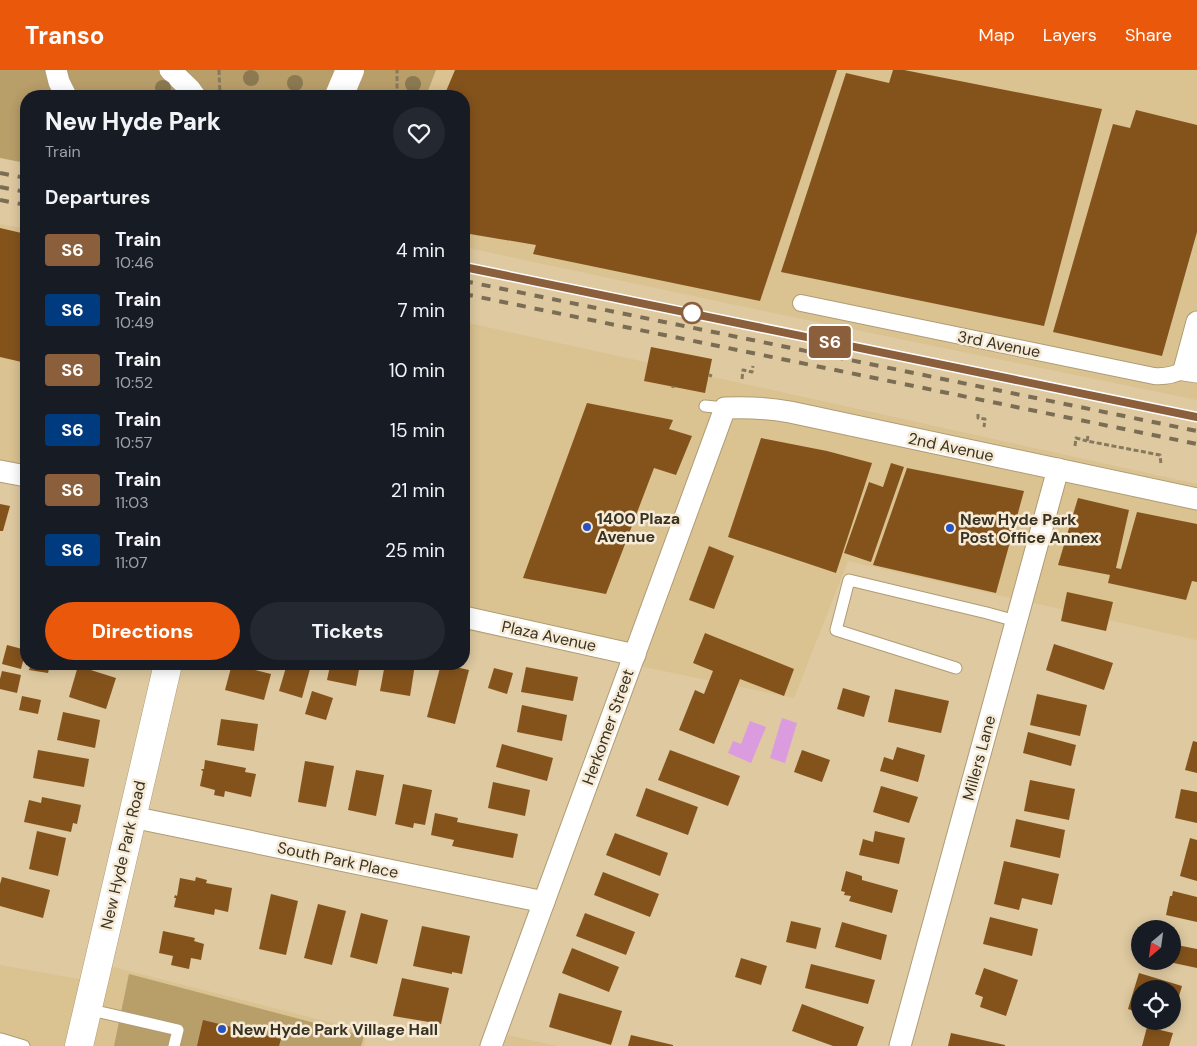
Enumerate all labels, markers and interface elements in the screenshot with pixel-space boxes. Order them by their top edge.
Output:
text: Transo [25,20,104,51]
text: Map [979,23,1015,47]
text: Layers [1043,23,1097,47]
text: Share [1125,23,1172,47]
text: New Hyde Park [45,106,221,137]
button: heart [393,107,445,159]
text: Train [45,141,81,162]
text: Departures [45,185,150,210]
text: Train [115,227,161,252]
text: S6 [61,238,84,262]
text: 4 min [396,238,445,263]
text: 10:46 [115,252,154,273]
text: Train [115,287,161,312]
text: S6 [61,298,84,322]
text: 7 min [397,298,445,323]
unlabelled marker [681,302,703,324]
text: 10:49 [115,312,154,333]
line badge: S6 [808,326,852,358]
street label: 3rd Avenue [956,326,1042,362]
text: S6 [819,330,841,354]
text: Train [115,347,161,372]
text: S6 [61,358,84,382]
text: 10 min [389,358,445,383]
text: 10:52 [115,372,153,393]
text: Train [115,407,161,432]
text: S6 [61,418,84,442]
text: 15 min [390,418,445,443]
street label: 2nd Avenue [906,428,996,466]
text: 10:57 [115,432,152,453]
text: Train [115,467,161,492]
text: S6 [61,478,84,502]
text: 21 min [391,478,445,503]
text: 11:03 [115,492,149,513]
place label: 1400 Plaza Avenue [597,508,680,547]
place label: New Hyde Park Post Office Annex [960,509,1099,548]
marker: 1400 Plaza Avenue [581,521,593,533]
marker: New Hyde Park Post Office Annex [944,522,956,534]
text: Train [115,527,161,552]
text: S6 [61,538,84,562]
text: 25 min [385,538,445,563]
text: 11:07 [115,552,147,573]
button: Directions [45,602,240,660]
button: Tickets [250,602,445,660]
street label: Plaza Avenue [500,616,598,656]
street label: Herkomer Street [577,666,639,788]
street label: Millers Lane [958,713,1000,803]
street label: New Hyde Park Road [96,779,150,931]
street label: South Park Place [276,837,400,883]
north arrow [1131,920,1181,970]
map controls [1131,920,1181,1030]
button: locate [1131,980,1181,1030]
place label: New Hyde Park Village Hall [232,1019,438,1040]
marker: New Hyde Park Village Hall [216,1023,228,1035]

